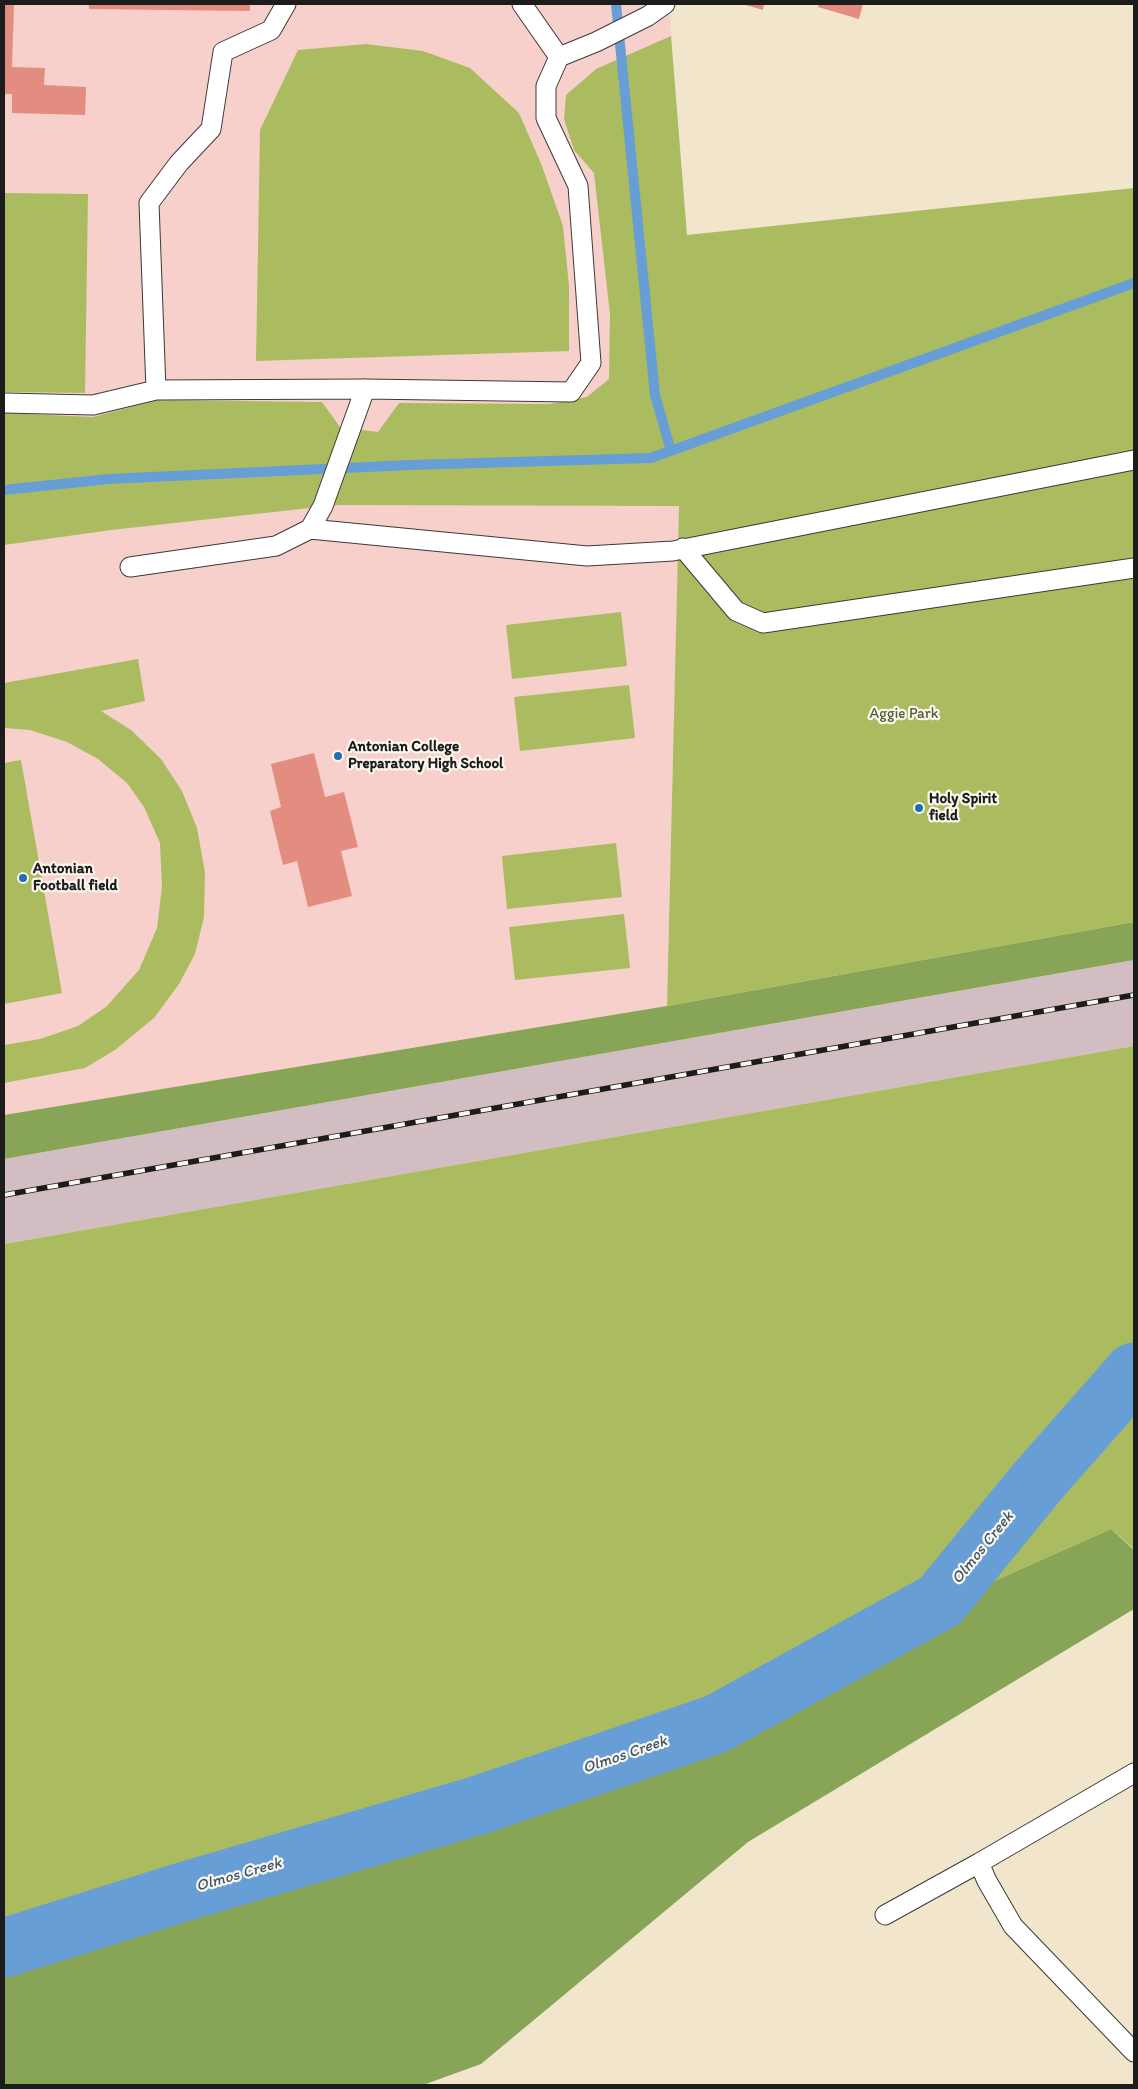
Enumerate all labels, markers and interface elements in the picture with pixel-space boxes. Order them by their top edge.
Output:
park label: Aggie Park [870,705,938,723]
place label: Antonian College Preparatory High School [348,738,503,773]
marker: Antonian College Preparatory High School [332,750,344,762]
place label: Holy Spirit field [929,790,997,825]
marker: Holy Spirit field [913,802,925,814]
place label: Antonian Football field [33,860,118,895]
marker: Antonian Football field [17,872,29,884]
water label: Olmos Creek [948,1508,1018,1588]
water label: Olmos Creek [580,1732,670,1778]
water label: Olmos Creek [194,1854,284,1896]

